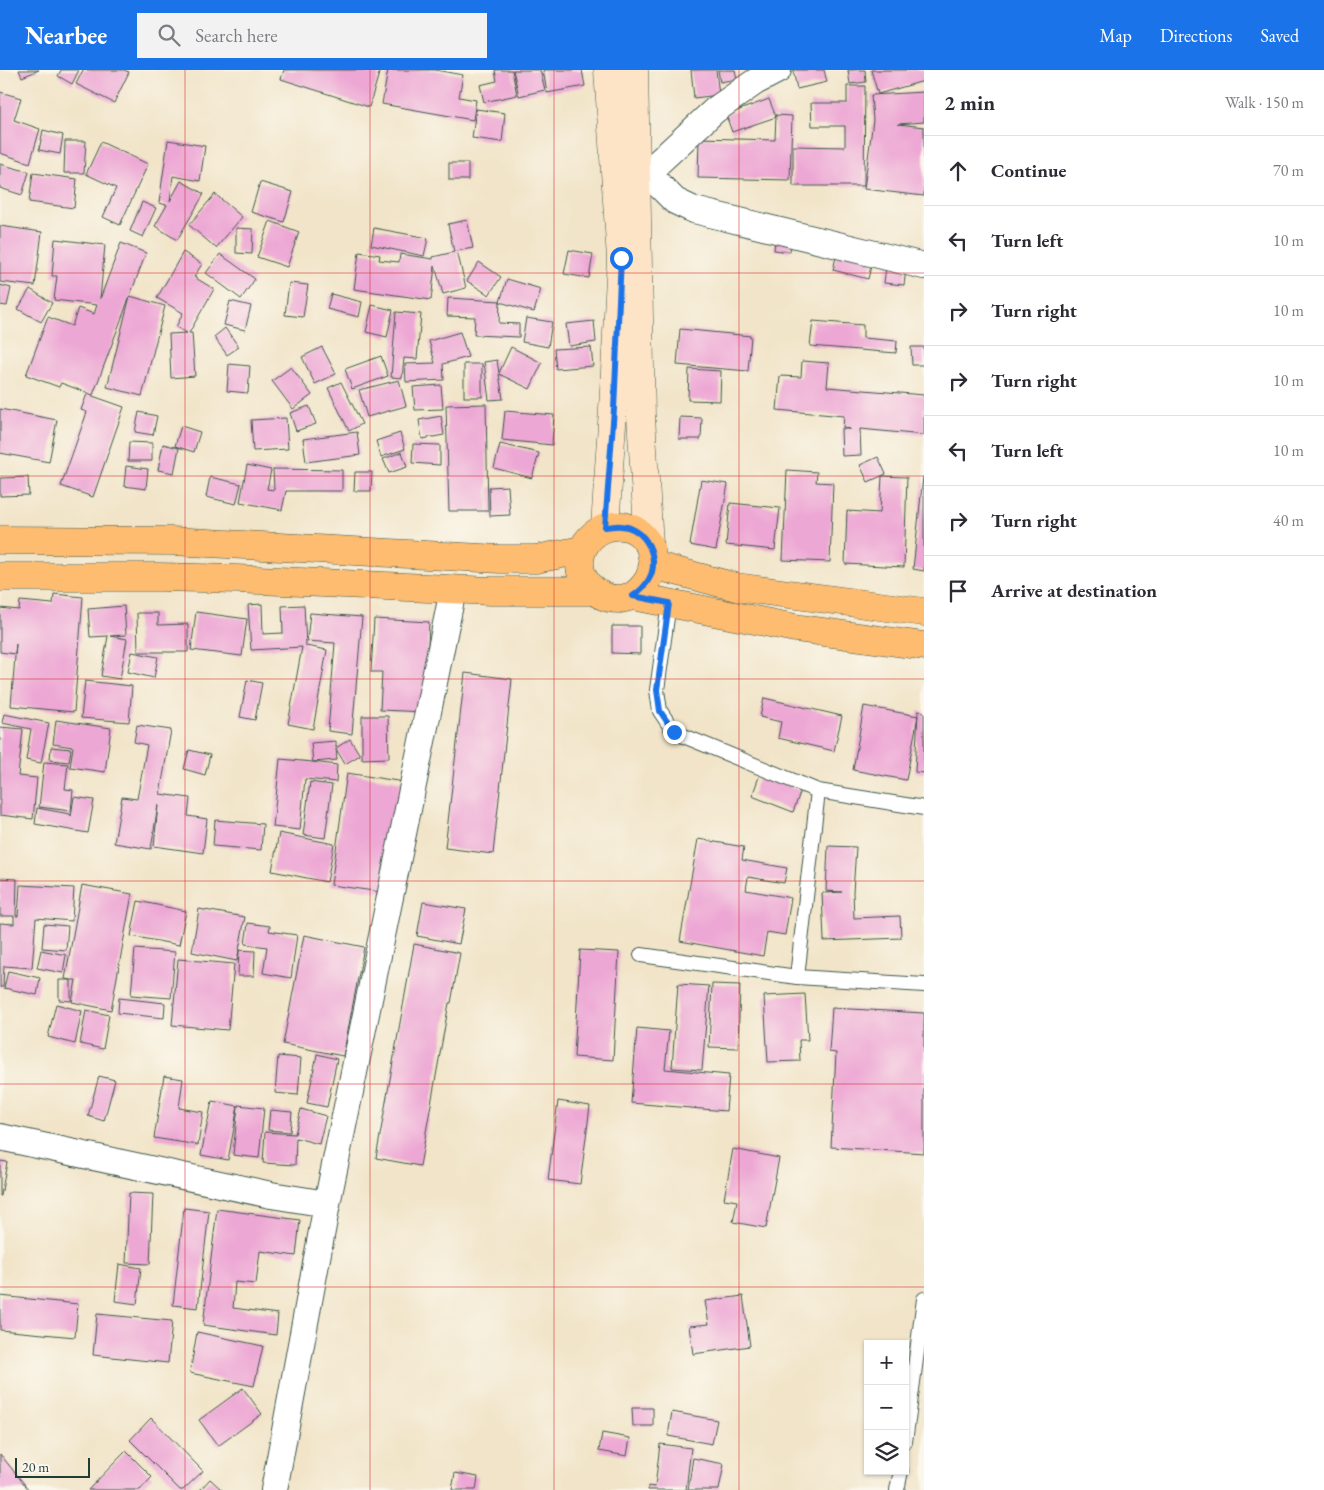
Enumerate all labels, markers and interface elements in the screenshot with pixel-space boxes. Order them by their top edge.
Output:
search box [137,13,487,58]
text: Nearbee [25,20,107,51]
icon: search [155,21,183,49]
text: Search here [195,23,278,48]
text: Map [1100,24,1132,47]
text: Directions [1160,24,1232,47]
text: Saved [1260,24,1299,47]
text: 2 min [944,89,995,116]
text: Walk · 150 m [1225,92,1304,113]
icon: ahead [944,157,972,185]
text: Continue [991,158,1066,183]
text: 70 m [1273,160,1304,181]
icon: left [944,227,972,255]
text: Turn left [991,228,1063,253]
text: 10 m [1273,230,1304,251]
route start [610,247,633,270]
icon: right [944,297,972,325]
text: Turn right [991,298,1077,323]
text: 10 m [1273,300,1304,321]
icon: right [944,367,972,395]
text: Turn right [991,368,1077,393]
text: 10 m [1273,370,1304,391]
icon: left [944,437,972,465]
text: Turn left [991,438,1063,463]
text: 10 m [1273,440,1304,461]
icon: right [944,507,972,535]
text: Turn right [991,508,1077,533]
text: 40 m [1273,510,1304,531]
icon: arrive [944,577,972,605]
text: Arrive at destination [991,578,1157,603]
route end [663,721,686,744]
map controls [864,1340,909,1475]
button: + [864,1340,909,1385]
button: − [864,1385,909,1430]
button: layers [864,1430,909,1475]
scale bar [15,1455,90,1478]
text: 20 m [22,1458,49,1476]

